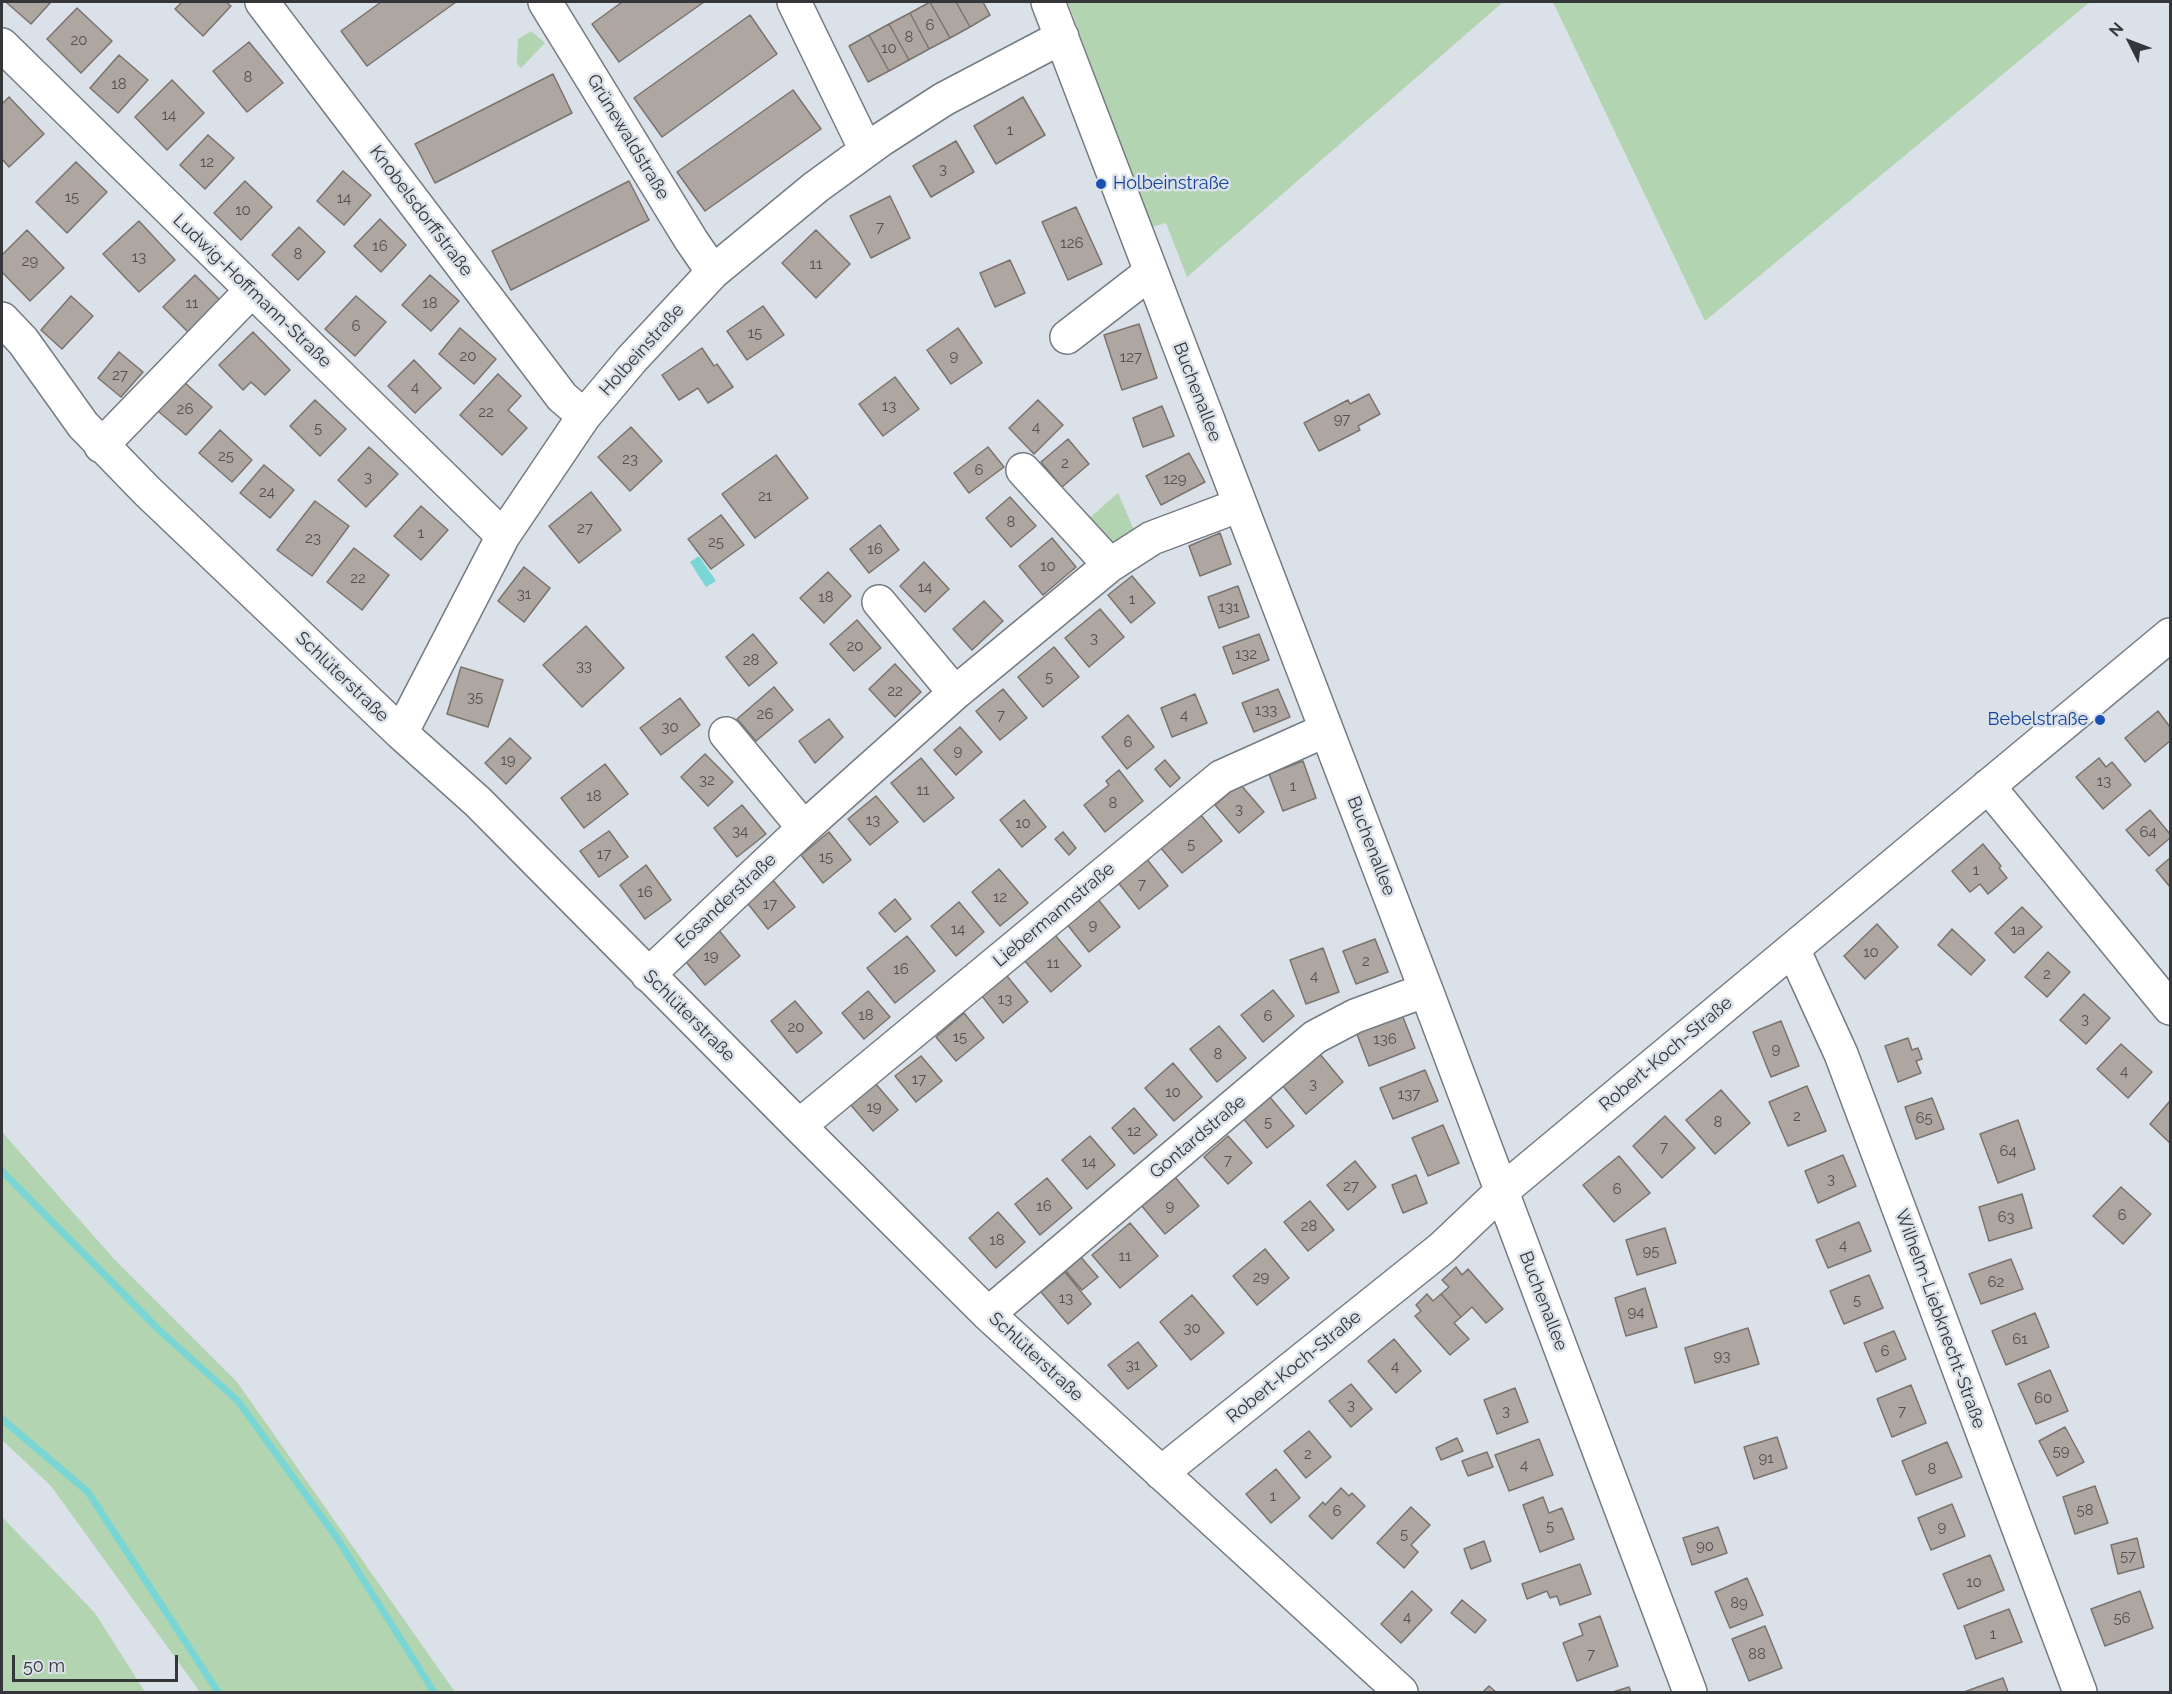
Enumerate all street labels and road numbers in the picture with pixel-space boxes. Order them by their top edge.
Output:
street label: Grünewaldstraße [582,70,674,204]
street label: Knobelsdorffstraße [365,141,477,281]
street label: Ludwig-Hoffmann-Straße [168,210,336,372]
street label: Holbeinstraße [595,300,689,400]
street label: Buchenallee [1168,339,1226,445]
street label: Schlüterstraße [291,627,393,727]
street label: Buchenallee [1342,793,1400,899]
street label: Eosanderstraße [671,849,781,953]
street label: Liebermannstraße [989,858,1119,972]
street label: Schlüterstraße [639,966,739,1066]
street label: Robert-Koch-Straße [1595,992,1737,1116]
street label: Gontardstraße [1146,1091,1250,1183]
street label: Wilhelm-Liebknecht-Straße [1890,1206,1990,1432]
street label: Buchenallee [1514,1248,1572,1354]
street label: Robert-Koch-Straße [1222,1306,1366,1428]
street label: Schlüterstraße [984,1308,1088,1406]

